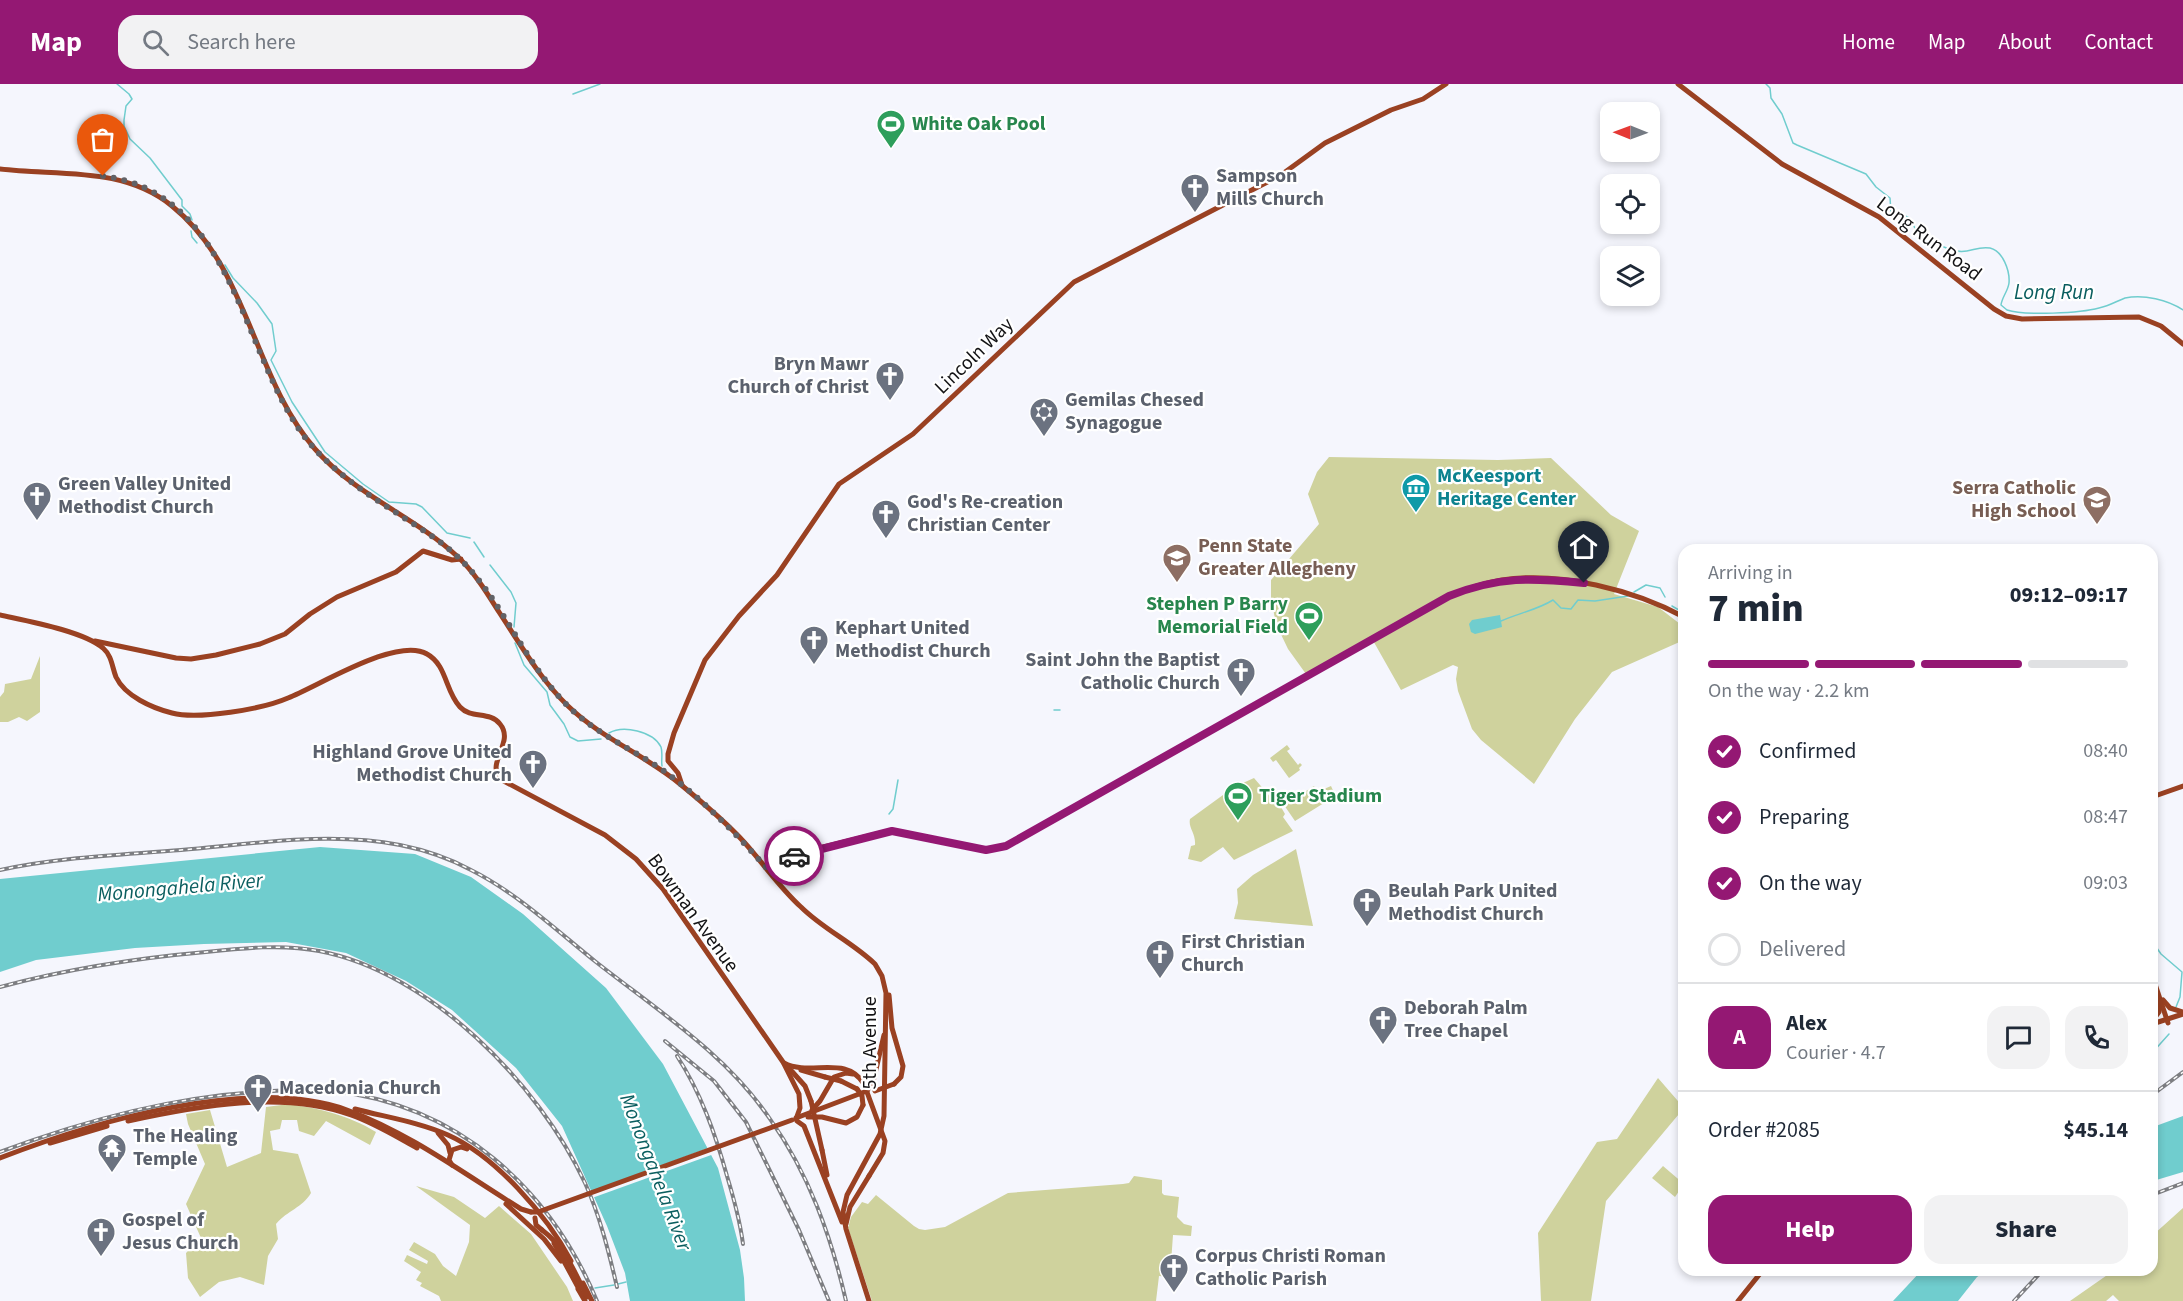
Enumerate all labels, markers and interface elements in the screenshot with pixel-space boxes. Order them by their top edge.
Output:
search box [118,15,538,69]
text: Map [30,22,82,62]
icon: search [139,26,172,59]
text: Search here [187,26,296,58]
text: Home [1842,27,1895,57]
text: Map [1928,27,1966,57]
text: About [1999,27,2051,57]
text: Contact [2084,27,2153,57]
north arrow [1600,102,1660,162]
map controls [1600,102,1660,306]
sports icon: White Oak Pool [875,108,907,150]
place label: White Oak Pool [912,110,1046,138]
pin [77,114,128,176]
icon: bag [86,123,119,156]
place label: Sampson Mills Church [1216,162,1324,213]
church icon: Sampson Mills Church [1179,172,1211,214]
button: locate [1600,174,1660,234]
street label: Long Run Road [1870,190,1988,288]
button: layers [1600,246,1660,306]
water label: Long Run [2014,277,2094,307]
street label: Lincoln Way [928,311,1020,401]
place label: Bryn Mawr Church of Christ [728,350,869,401]
church icon: Bryn Mawr Church of Christ [874,360,906,402]
place label: Gemilas Chesed Synagogue [1065,386,1204,437]
synagogue icon: Gemilas Chesed Synagogue [1028,396,1060,438]
place label: McKeesport Heritage Center [1437,462,1576,513]
place label: Green Valley United Methodist Church [58,470,231,521]
museum icon: McKeesport Heritage Center [1400,472,1432,514]
place label: Serra Catholic High School [1952,474,2076,525]
church icon: Green Valley United Methodist Church [21,480,53,522]
school or university icon: Serra Catholic High School [2081,484,2113,526]
place label: God's Re-creation Christian Center [907,488,1063,539]
church icon: God's Re-creation Christian Center [870,498,902,540]
pin [1558,521,1609,583]
icon: home [1567,530,1600,563]
place label: Penn State Greater Allegheny [1198,532,1356,583]
school or university icon: Penn State Greater Allegheny [1161,542,1193,584]
text: Arriving in [1708,559,1793,587]
text: 09:12–09:17 [2010,579,2128,611]
text: 7 min [1708,581,1804,637]
place label: Stephen P Barry Memorial Field [1146,590,1289,641]
sports icon: Stephen P Barry Memorial Field [1293,600,1325,642]
place label: Kephart United Methodist Church [835,614,991,665]
church icon: Kephart United Methodist Church [798,624,830,666]
place label: Saint John the Baptist Catholic Church [1025,646,1220,697]
church icon: Saint John the Baptist Catholic Church [1225,656,1257,698]
text: On the way · 2.2 km [1708,677,1870,705]
icon: check [1708,735,1741,768]
text: Confirmed [1759,735,1856,767]
text: 08:40 [2083,737,2128,765]
place label: Highland Grove United Methodist Church [312,738,512,789]
church icon: Highland Grove United Methodist Church [517,748,549,790]
sports icon: Tiger Stadium [1222,780,1254,822]
place label: Tiger Stadium [1259,782,1382,810]
icon: check [1708,801,1741,834]
text: Preparing [1759,801,1849,833]
text: 08:47 [2083,803,2128,831]
courier [764,826,824,886]
icon: car [778,840,811,873]
street label: Bowman Avenue [640,848,746,978]
water label: Monongahela River [96,865,265,909]
icon: check [1708,867,1741,900]
text: On the way [1759,867,1862,899]
text: 09:03 [2083,869,2128,897]
place label: Beulah Park United Methodist Church [1388,877,1558,928]
church icon: Beulah Park United Methodist Church [1351,886,1383,928]
place label: First Christian Church [1181,928,1305,979]
text: Delivered [1759,933,1846,965]
church icon: First Christian Church [1144,938,1176,980]
place label: Deborah Palm Tree Chapel [1404,994,1528,1045]
street label: 5th Avenue [856,996,884,1090]
church icon: Deborah Palm Tree Chapel [1367,1004,1399,1046]
button: chat [1987,1006,2050,1069]
button: phone [2065,1006,2128,1069]
text: Alex [1786,1007,1827,1039]
text: A [1733,1021,1746,1053]
text: Courier · 4.7 [1786,1039,1886,1067]
church icon: Macedonia Church [242,1072,274,1114]
place label: Macedonia Church [279,1074,441,1102]
water label: Monongahela River [612,1089,700,1256]
text: Order #2085 [1708,1114,1820,1146]
text: $45.14 [2063,1114,2128,1146]
place label: The Healing Temple [133,1122,238,1173]
temple icon: The Healing Temple [96,1132,128,1174]
button: Help [1708,1195,1912,1264]
button: Share [1924,1195,2128,1264]
place label: Gospel of Jesus Church [122,1206,239,1257]
church icon: Gospel of Jesus Church [85,1216,117,1258]
place label: Corpus Christi Roman Catholic Parish [1195,1242,1386,1293]
church icon: Corpus Christi Roman Catholic Parish [1158,1252,1190,1294]

